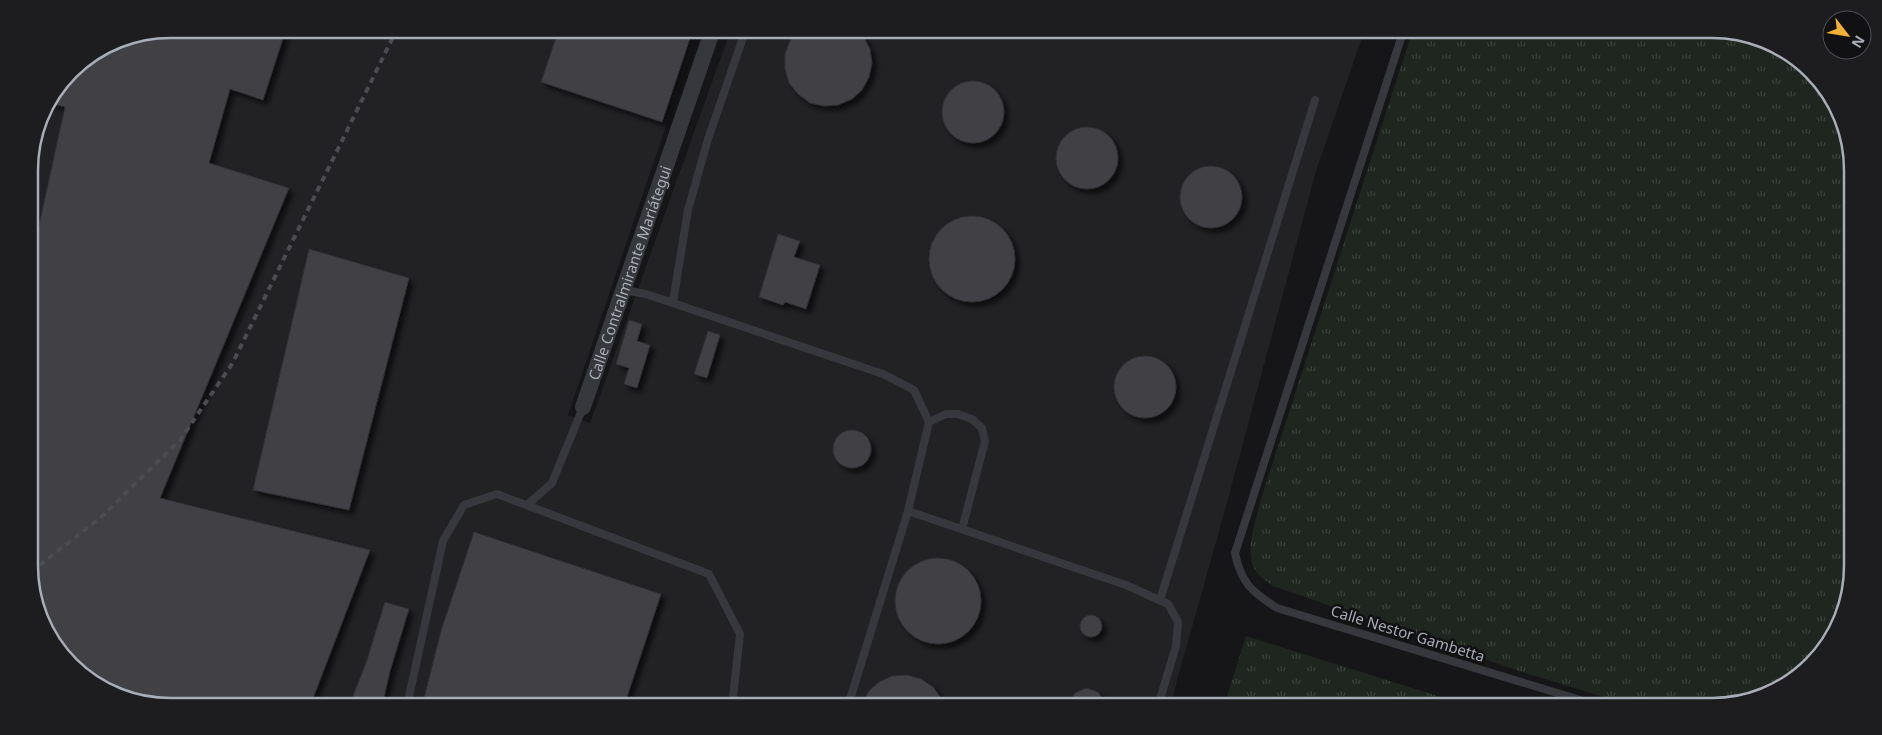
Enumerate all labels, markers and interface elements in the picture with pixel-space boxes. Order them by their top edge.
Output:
north arrow [1822,10,1872,60]
text: N [1847,32,1870,52]
street label: Calle Contralmirante Mariátegui [583,163,675,383]
street label: Calle Nestor Gambetta [1329,600,1487,666]

